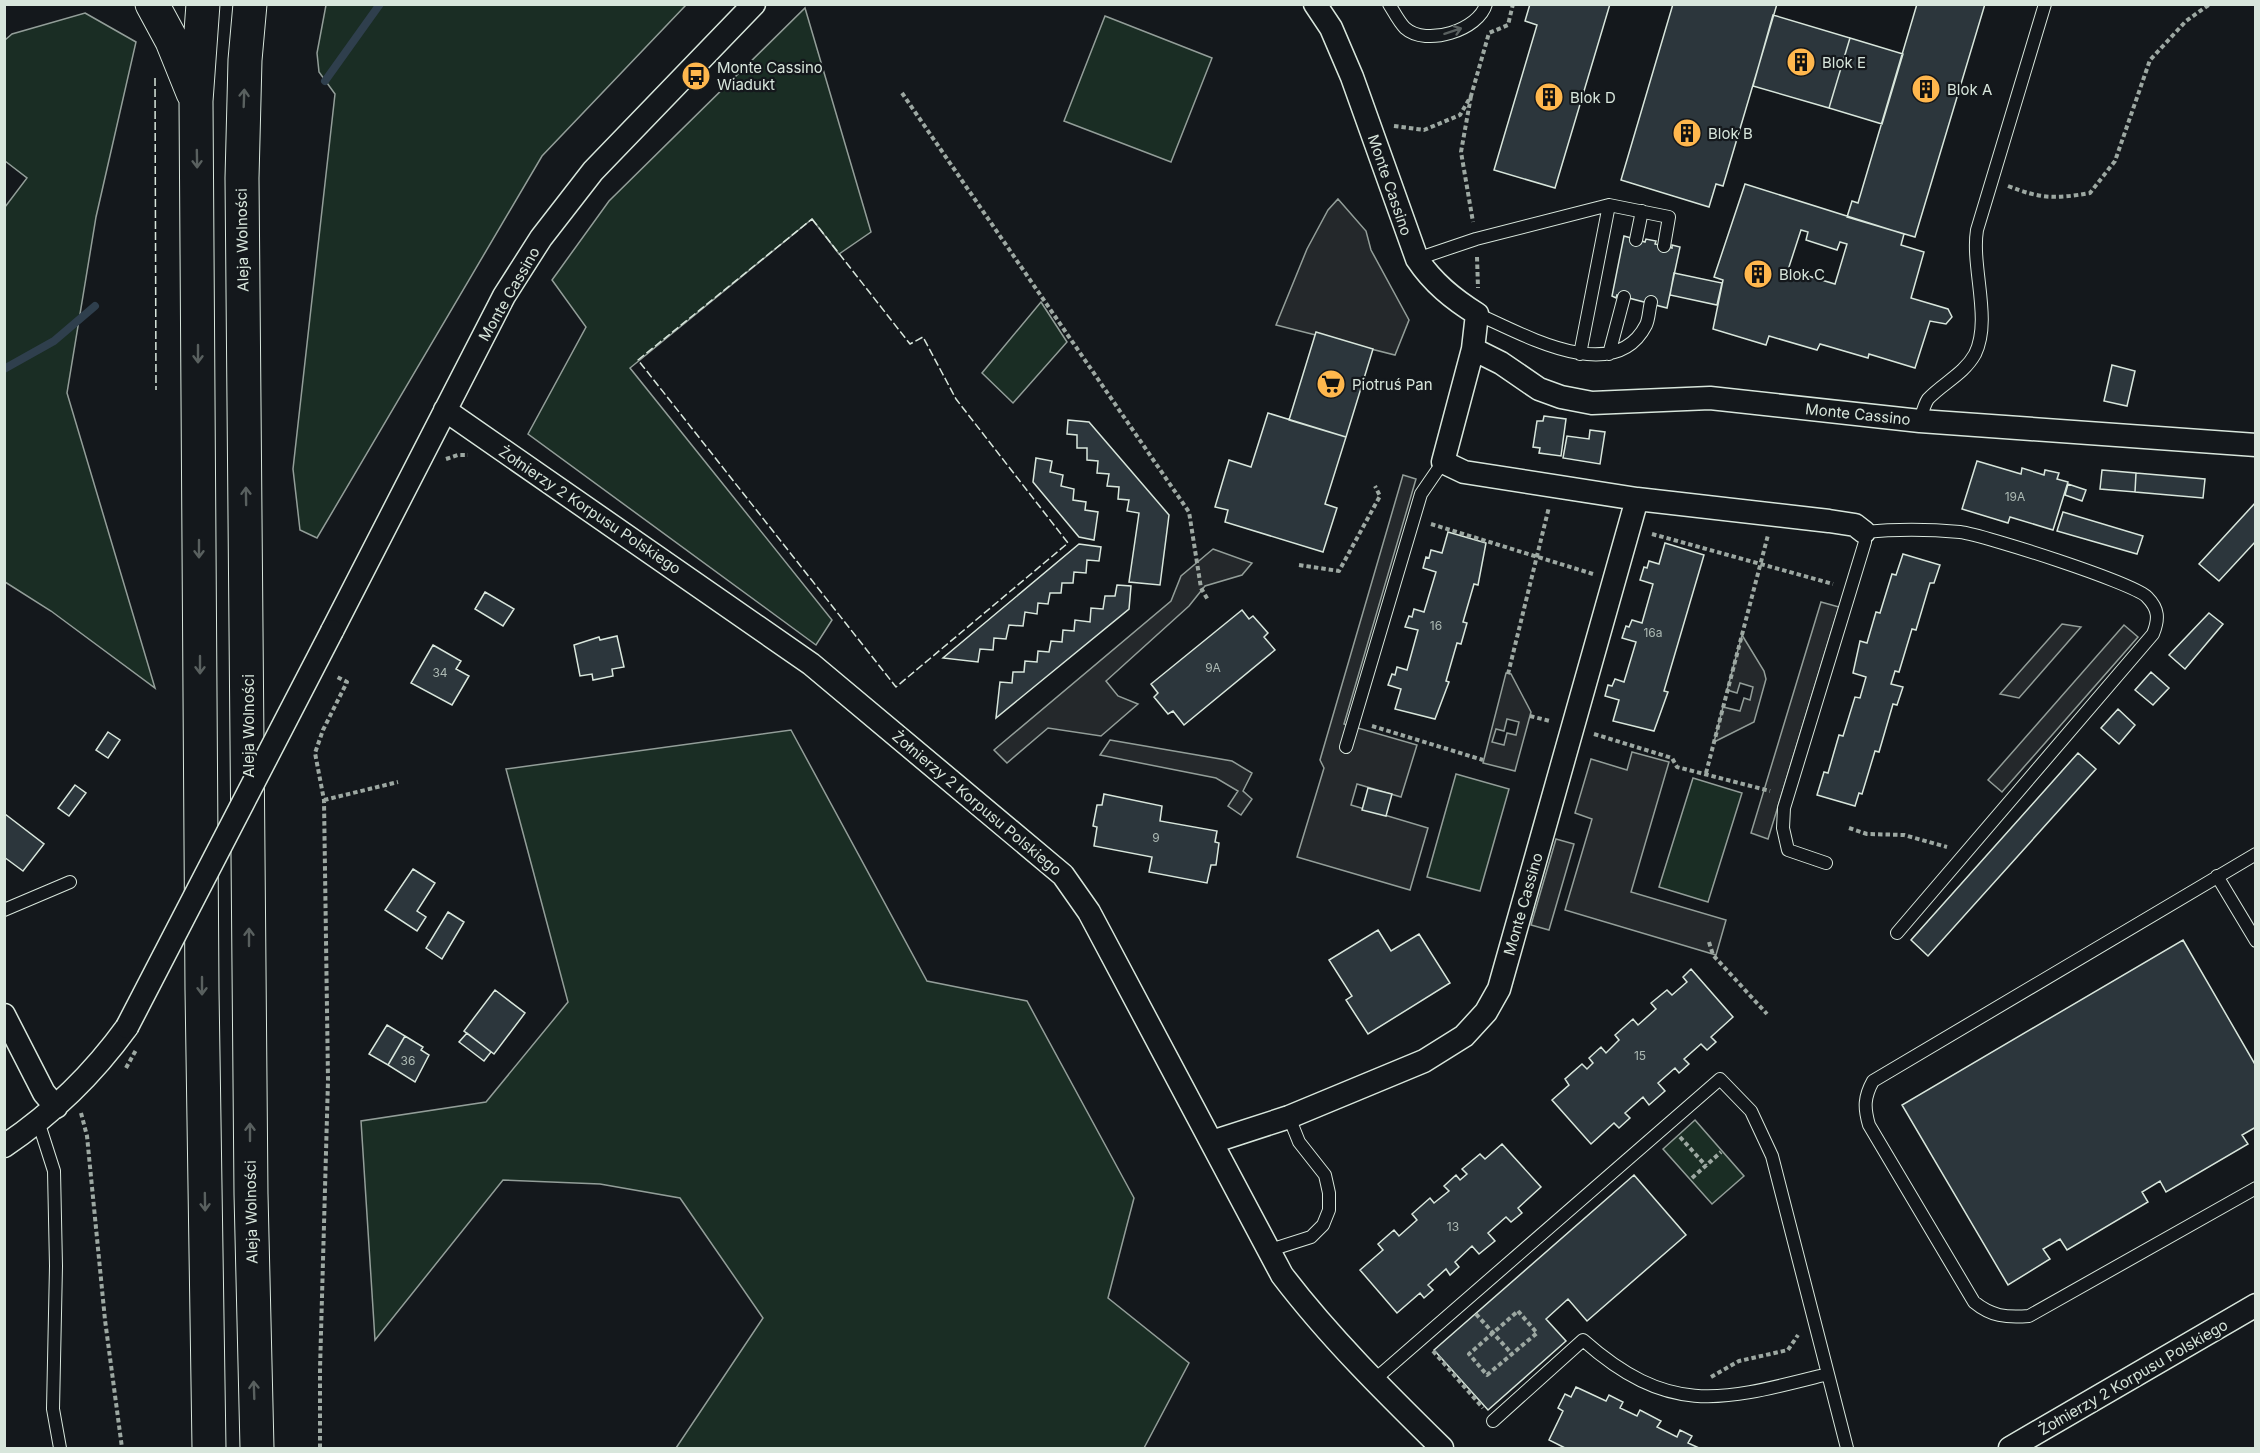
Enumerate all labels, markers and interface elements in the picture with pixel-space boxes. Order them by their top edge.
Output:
one-way arrow [1443,25,1462,36]
building icon: Blok E [1785,46,1817,78]
place label: Blok E [1822,53,1866,72]
place label: Monte Cassino Wiadukt [717,58,823,94]
bus stop icon: Monte Cassino Wiadukt [680,60,712,92]
building icon: Blok A [1910,73,1942,105]
place label: Blok A [1947,80,1992,99]
building icon: Blok D [1533,81,1565,113]
place label: Blok D [1570,88,1616,107]
one-way arrow [238,89,250,109]
building icon: Blok B [1671,117,1703,149]
place label: Blok B [1708,124,1753,143]
street label: Monte Cassino [1364,132,1416,238]
one-way arrow [191,149,203,169]
street label: Aleja Wolności [232,188,252,292]
street label: Monte Cassino [474,243,544,345]
building icon: Blok C [1742,258,1774,290]
place label: Blok C [1779,265,1825,284]
one-way arrow [192,344,204,364]
supermarket icon: Piotruś Pan [1315,368,1347,400]
place label: Piotruś Pan [1352,375,1433,394]
street label: Monte Cassino [1804,399,1912,429]
street label: Żołnierzy 2 Korpusu Polskiego [495,442,685,578]
one-way arrow [240,486,252,506]
house number: 19A [2005,489,2025,504]
one-way arrow [193,539,205,559]
house number: 16 [1430,618,1442,633]
house number: 16a [1643,625,1663,640]
one-way arrow [194,654,206,674]
house number: 9A [1205,660,1221,675]
house number: 34 [432,665,448,680]
street label: Aleja Wolności [239,674,258,778]
street label: Żołnierzy 2 Korpusu Polskiego [888,726,1066,880]
house number: 9 [1152,830,1160,845]
street label: Monte Cassino [1499,851,1547,957]
one-way arrow [243,928,255,948]
one-way arrow [196,975,208,995]
house number: 15 [1634,1048,1646,1063]
house number: 36 [401,1053,415,1068]
one-way arrow [245,1123,256,1143]
street label: Aleja Wolności [241,1160,261,1264]
one-way arrow [199,1191,211,1211]
house number: 13 [1447,1219,1459,1234]
street label: Żołnierzy 2 Korpusu Polskiego [2035,1315,2231,1439]
one-way arrow [249,1381,260,1401]

